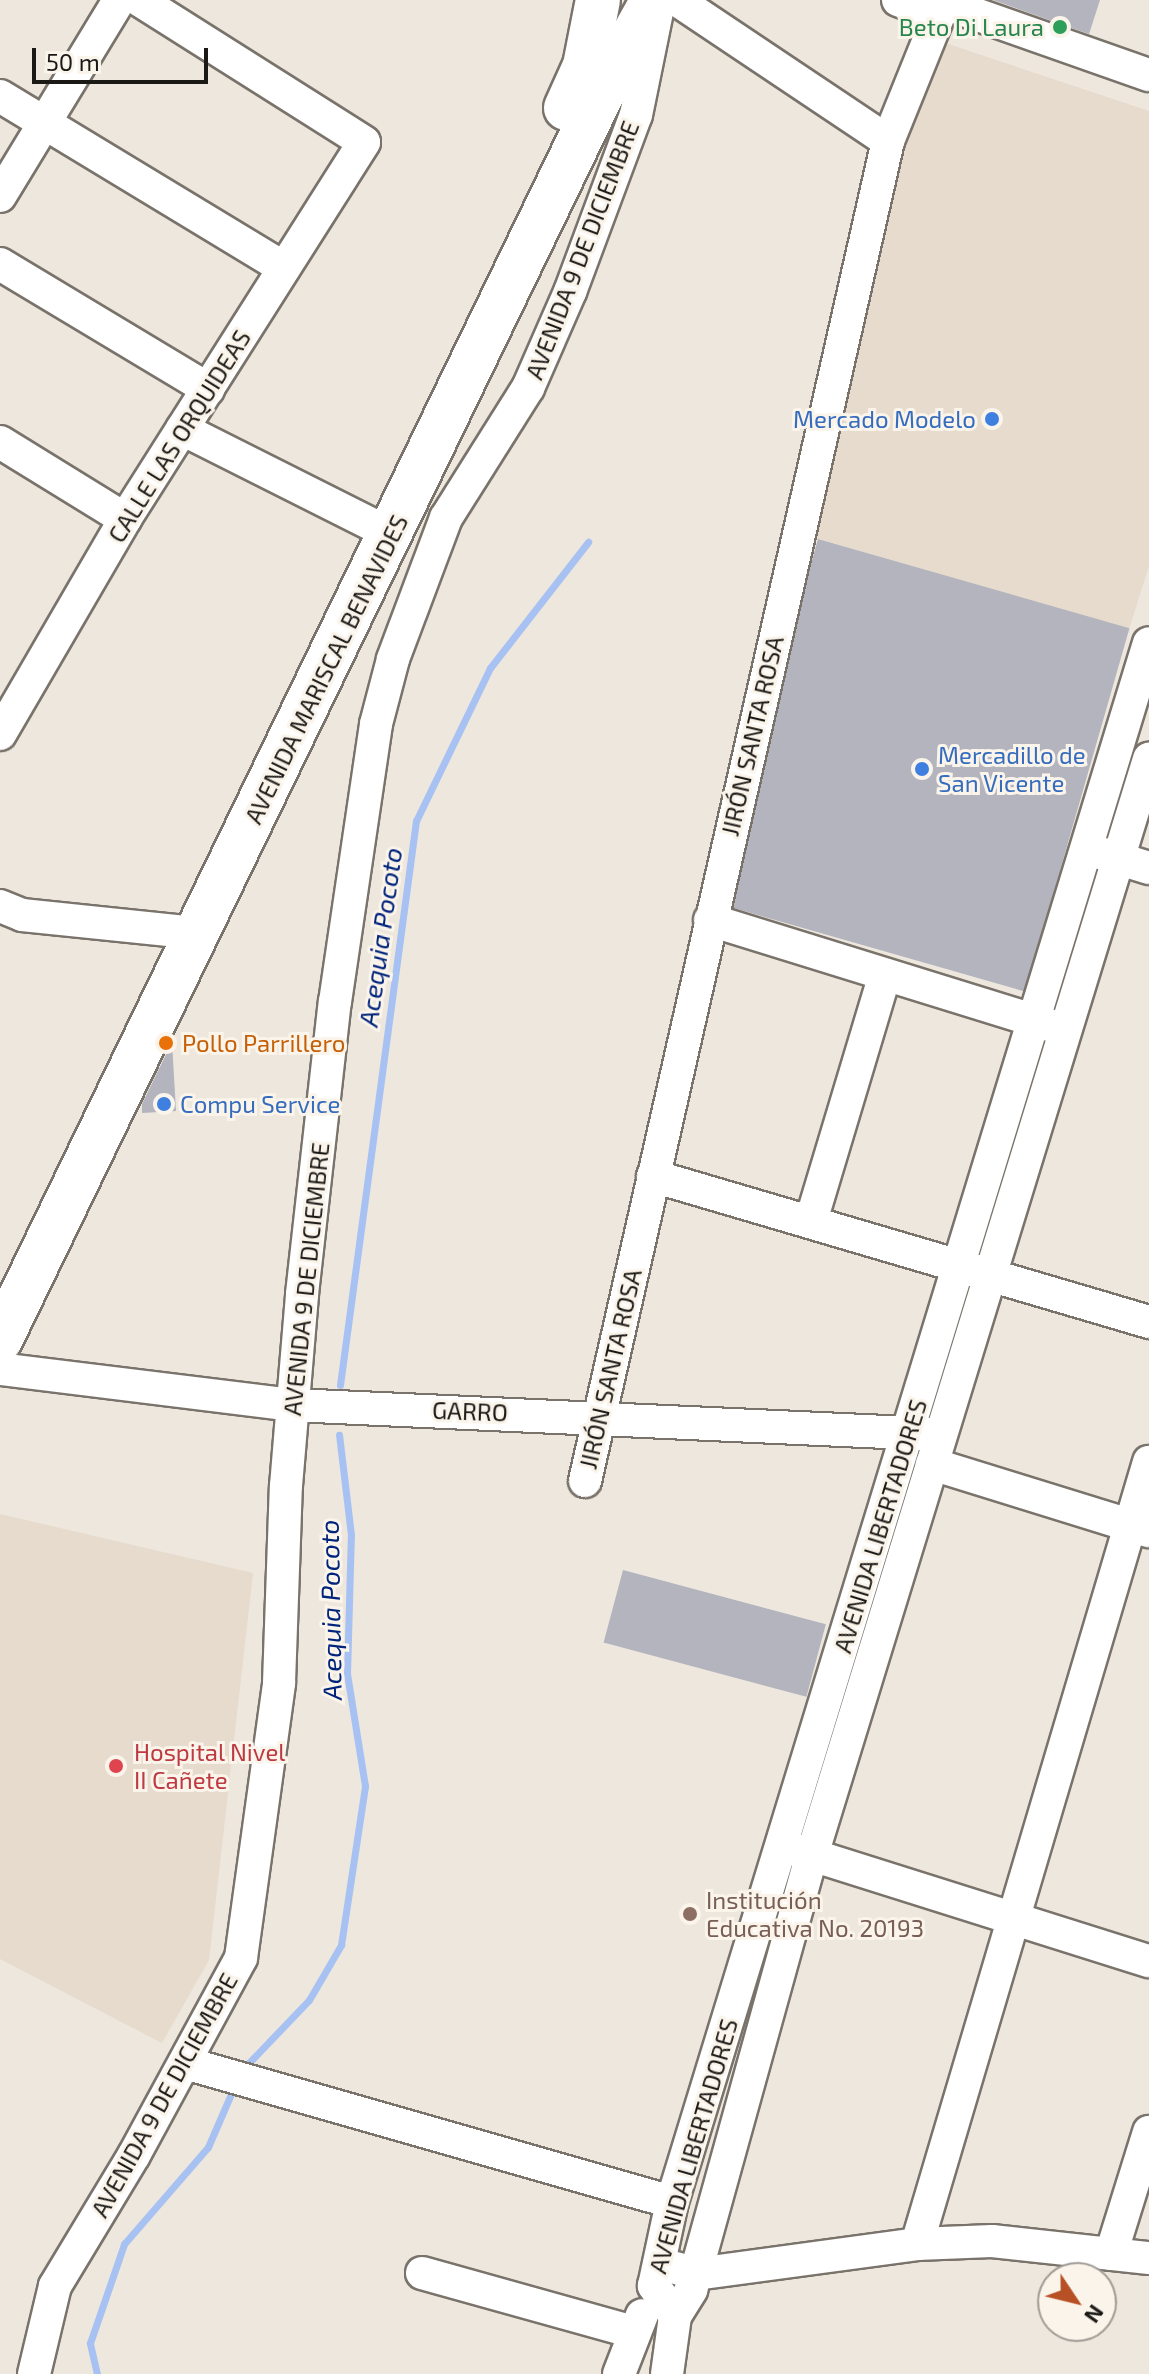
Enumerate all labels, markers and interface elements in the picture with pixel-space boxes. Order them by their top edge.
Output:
place label: Beto Di Laura [899,13,1044,41]
marker: Beto Di Laura [1051,18,1069,36]
scale bar [36,32,212,82]
text: 50 m [46,47,100,76]
street label: AVENIDA 9 DE DICIEMBRE [519,116,645,384]
street label: CALLE LAS ORQUIDEAS [102,324,256,548]
place label: Mercado Modelo [793,405,976,433]
marker: Mercado Modelo [983,410,1001,428]
street label: AVENIDA MARISCAL BENAVIDES [238,509,414,829]
street label: JIRÓN SANTA ROSA [715,633,789,839]
place label: Mercadillo de San Vicente [938,741,1086,797]
marker: Mercadillo de San Vicente [913,760,931,778]
water label: Acequia Pocoto [352,845,408,1029]
place label: Pollo Parrillero [182,1029,345,1057]
marker: Pollo Parrillero [157,1034,175,1052]
place label: Compu Service [180,1090,340,1118]
marker: Compu Service [155,1095,173,1113]
street label: AVENIDA 9 DE DICIEMBRE [277,1141,335,1417]
street label: JIRÓN SANTA ROSA [573,1266,647,1472]
street label: GARRO [432,1395,508,1427]
street label: AVENIDA LIBERTADORES [828,1395,932,1657]
water label: Acequia Pocoto [313,1520,347,1700]
place label: Hospital Nivel II Cañete [134,1738,286,1794]
marker: Hospital Nivel II Cañete [105,1755,127,1777]
place label: Institución Educativa No. 20193 [706,1886,924,1942]
marker: Institución Educativa No. 20193 [681,1905,699,1923]
street label: AVENIDA 9 DE DICIEMBRE [85,1968,243,2222]
street label: AVENIDA LIBERTADORES [643,2015,743,2277]
north arrow [1037,2262,1117,2342]
text: N [1080,2301,1110,2329]

